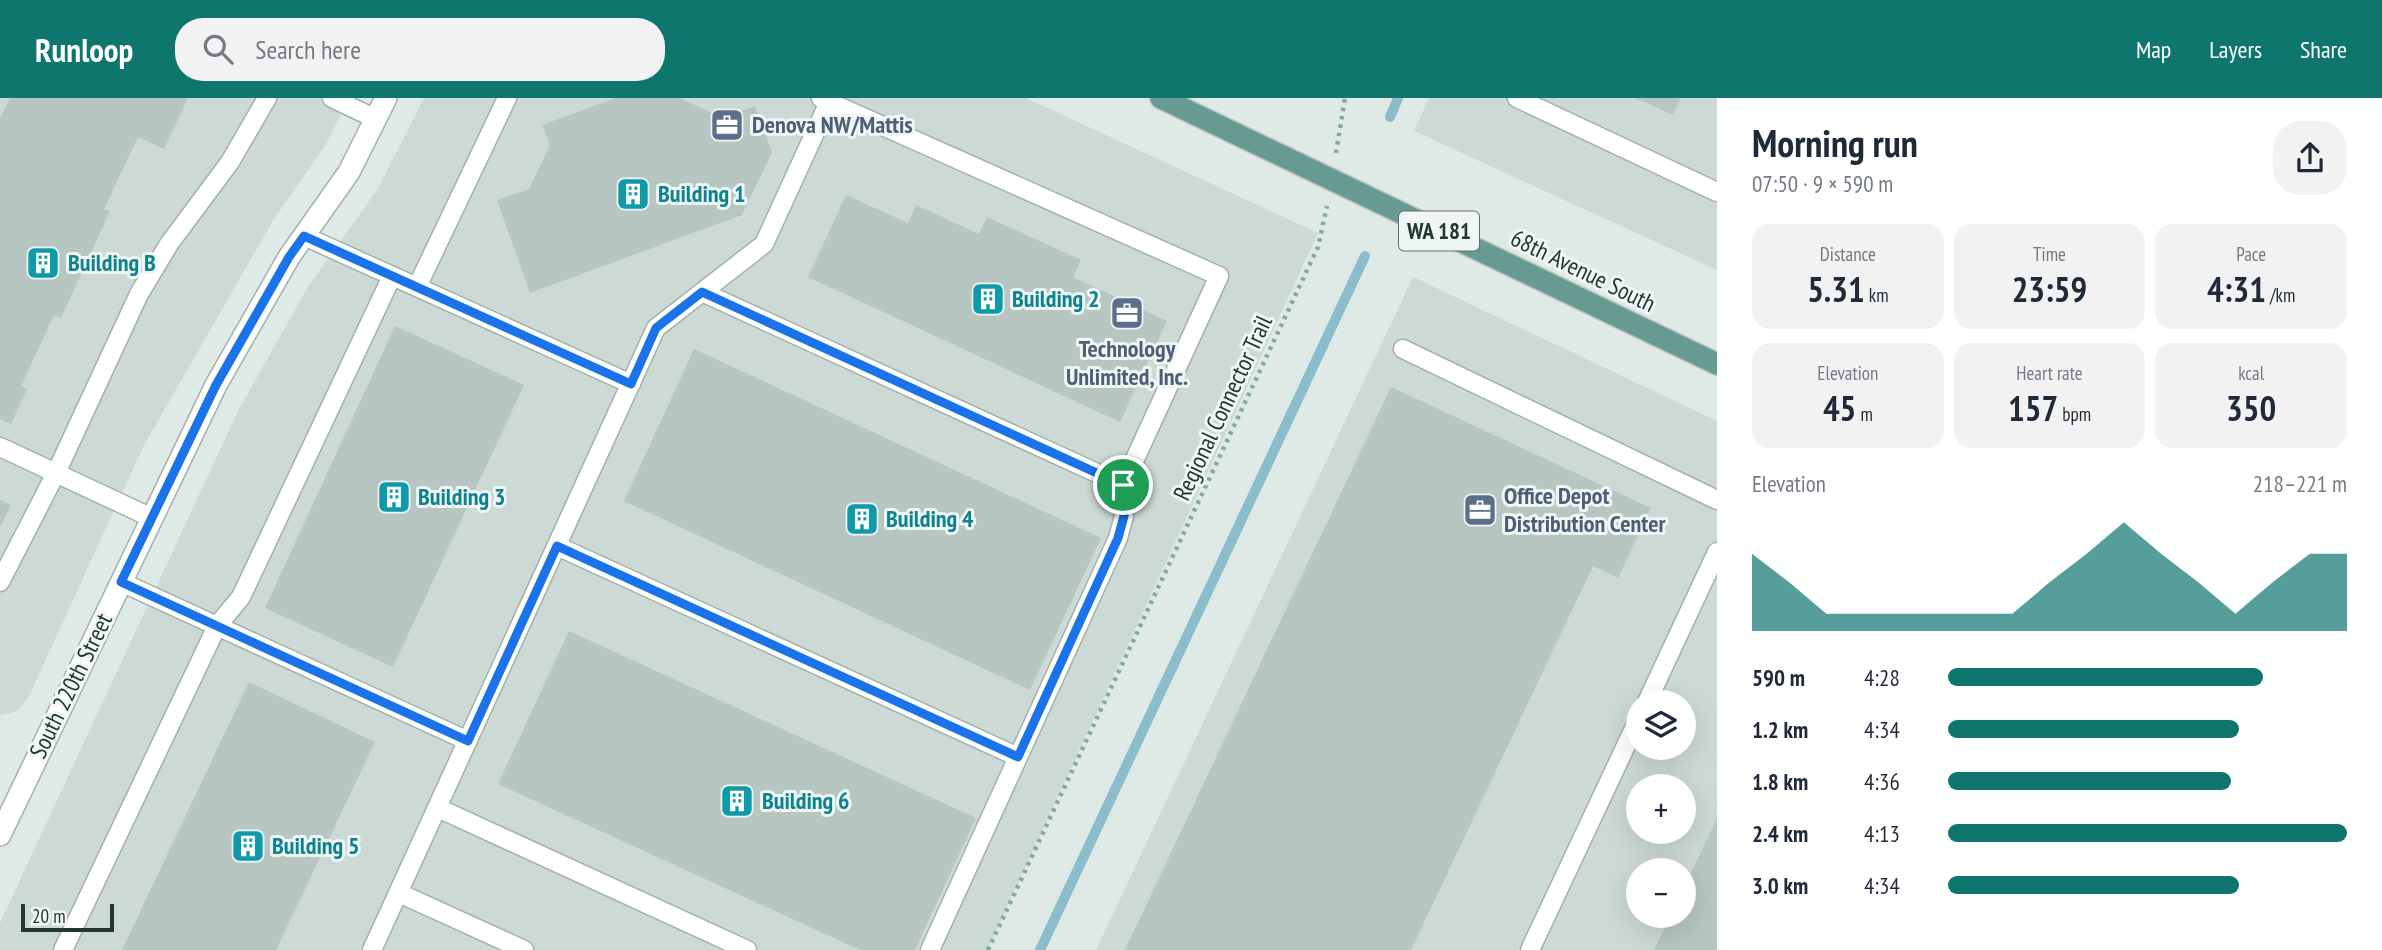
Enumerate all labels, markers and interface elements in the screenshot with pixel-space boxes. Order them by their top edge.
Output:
search box [175,18,665,81]
text: Runloop [35,28,133,71]
icon: search [199,30,237,68]
text: Search here [255,33,361,66]
text: Map [2136,34,2171,65]
text: Layers [2209,34,2262,65]
text: Share [2300,34,2347,65]
office icon: Denova NW/Mattis [708,106,746,144]
place label: Denova NW/Mattis [752,109,913,140]
text: Morning run [1752,118,1918,167]
button: share [2273,121,2347,195]
text: 07:50 · 9 × 590 m [1752,169,1893,198]
building icon: Building 1 [614,175,652,213]
place label: Building 1 [658,178,746,209]
road number: WA 181 [1399,212,1479,250]
street label: 68th Avenue South [1506,222,1661,319]
text: Distance [1820,242,1876,266]
text: Time [2033,242,2066,266]
text: Pace [2236,242,2266,266]
building icon: Building B [24,244,62,282]
place label: Building B [68,247,156,278]
text: 5.31 [1807,266,1865,312]
text: 23:59 [2012,266,2087,312]
text: 4:31 [2207,266,2266,312]
building icon: Building 2 [969,280,1007,318]
place label: Building 2 [1012,283,1100,314]
text: km [1865,283,1889,307]
text: /km [2266,283,2295,307]
office icon: Technology Unlimited, Inc. [1108,294,1146,332]
street label: Regional Connector Trail [1166,310,1279,505]
place label: Technology Unlimited, Inc. [1066,333,1188,392]
text: Elevation [1817,361,1878,385]
text: Heart rate [2016,361,2083,385]
text: kcal [2238,361,2264,385]
text: 45 [1823,385,1856,431]
text: 157 [2008,385,2058,431]
text: 350 [2226,385,2276,431]
text: m [1856,402,1873,426]
text: bpm [2058,402,2091,426]
pin [1093,455,1153,515]
icon: arrive [1104,466,1142,504]
text: Elevation [1752,469,1826,498]
text: 218–221 m [2253,469,2347,498]
building icon: Building 3 [375,478,413,516]
place label: Office Depot Distribution Center [1504,480,1666,539]
place label: Building 3 [418,481,506,512]
office icon: Office Depot Distribution Center [1461,491,1499,529]
building icon: Building 4 [843,500,881,538]
place label: Building 4 [886,503,974,534]
street label: South 220th Street [22,608,119,763]
text: 590 m [1752,663,1805,692]
text: 4:28 [1864,663,1900,692]
map controls [1626,690,1696,928]
button: layers [1626,690,1696,760]
text: 1.2 km [1752,715,1808,744]
text: 4:34 [1864,715,1900,744]
text: 1.8 km [1752,767,1808,796]
text: 4:36 [1864,767,1900,796]
button: + [1626,774,1696,844]
building icon: Building 6 [718,782,756,820]
place label: Building 6 [762,785,850,816]
text: 2.4 km [1752,819,1808,848]
text: 4:13 [1864,819,1900,848]
building icon: Building 5 [229,827,267,865]
place label: Building 5 [272,830,360,861]
button: − [1626,858,1696,928]
text: 3.0 km [1752,871,1808,900]
text: 4:34 [1864,871,1900,900]
scale bar [21,901,114,933]
text: 20 m [32,904,66,928]

